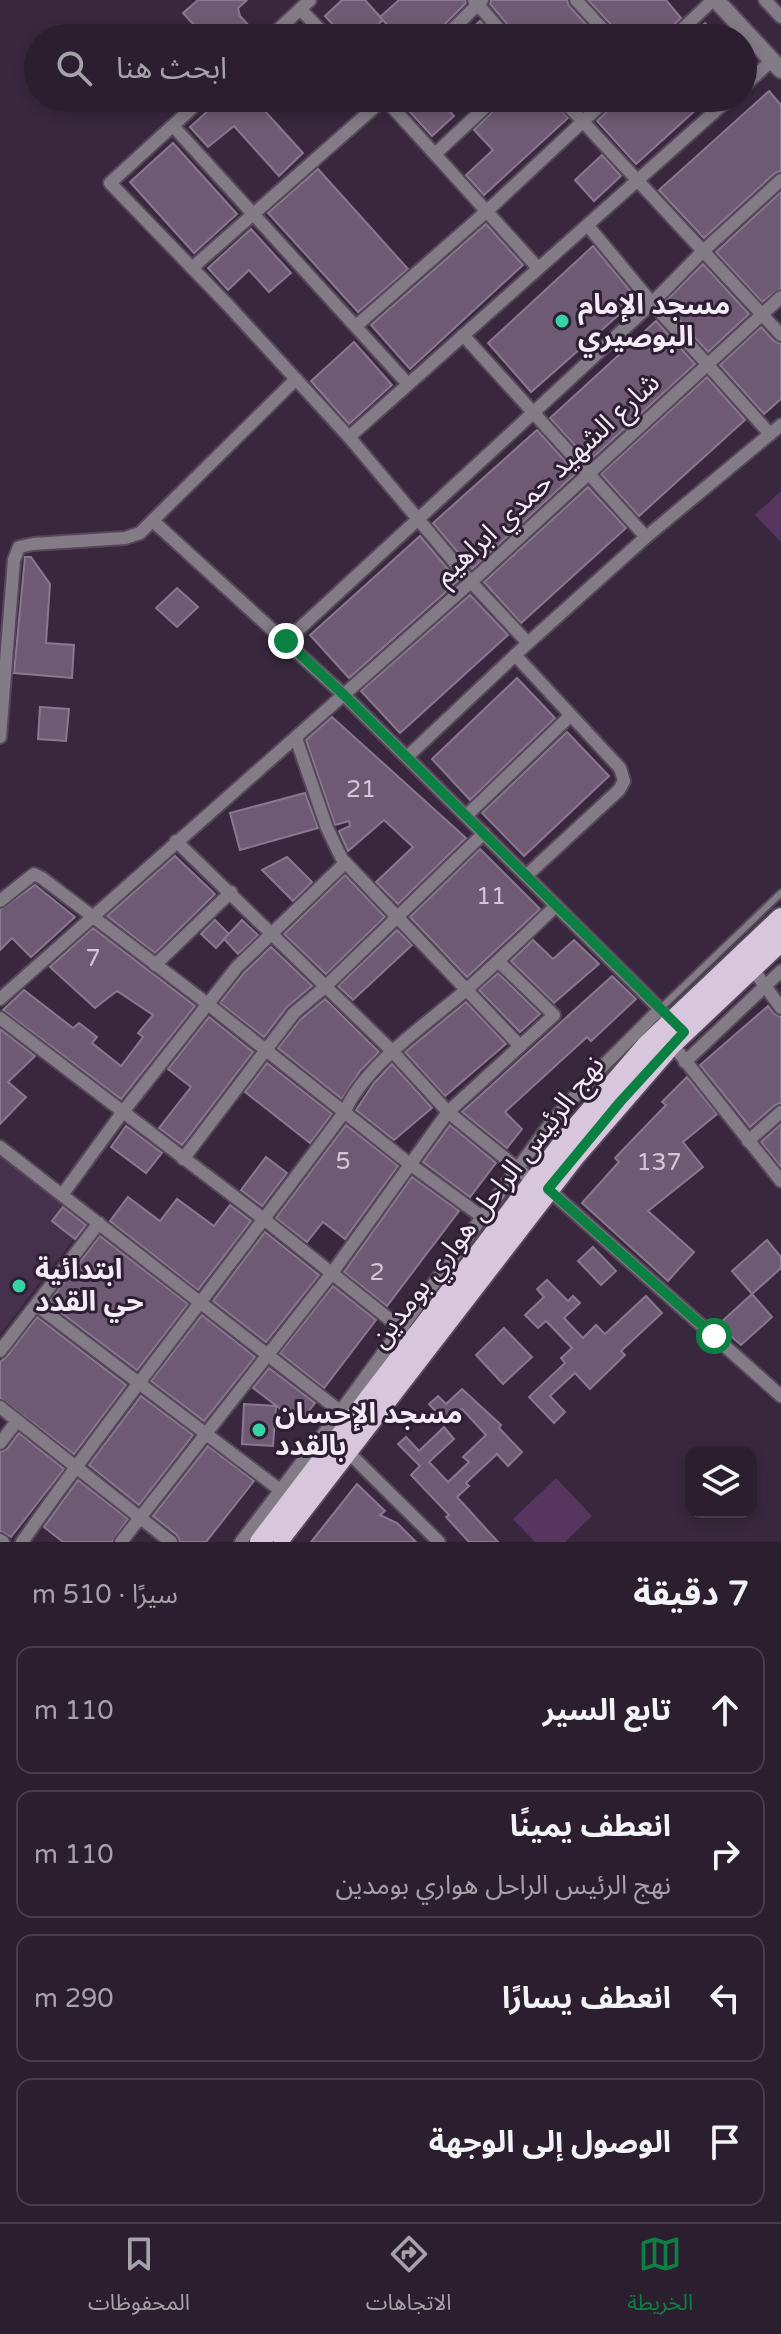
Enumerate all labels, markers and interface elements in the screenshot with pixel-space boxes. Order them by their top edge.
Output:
search box [24,24,757,112]
icon: search [52,46,96,90]
text: ابحث هنا [116,50,227,87]
place label: مسجد الإمام البوصيري [578,288,730,358]
marker: مسجد الإمام البوصيري [553,312,571,330]
street label: شارع الشهيد حمدي ابراهيم [427,366,670,595]
route end [268,623,304,659]
house number: 21 [346,775,376,804]
house number: 11 [476,882,506,911]
house number: 7 [85,944,101,973]
street label: نهج الرئيس الراحل هواري بومدين [362,1049,614,1357]
house number: 5 [335,1147,351,1176]
house number: 137 [636,1148,682,1177]
place label: ابتدائية حي القدد [35,1253,144,1323]
house number: 2 [369,1258,385,1287]
marker: ابتدائية حي القدد [10,1277,28,1295]
route start [696,1318,732,1354]
place label: مسجد الإحسان بالقدد [275,1397,463,1463]
marker: مسجد الإحسان بالقدد [250,1421,268,1439]
map controls [685,1446,757,1518]
button: layers [685,1446,757,1518]
text: 7 دقيقة [633,1574,749,1615]
text: سيرًا · 510 m [32,1579,178,1610]
icon: ahead [703,1688,747,1732]
text: تابع السير [543,1692,671,1729]
text: 110 m [34,1695,114,1726]
text: انعطف يمينًا [510,1808,671,1845]
icon: right [703,1832,747,1876]
text: 110 m [34,1839,114,1870]
text: نهج الرئيس الراحل هواري بومدين [335,1870,671,1901]
icon: left [703,1976,747,2020]
text: انعطف يسارًا [502,1980,671,2017]
text: 290 m [34,1983,114,2014]
icon: arrive [703,2120,747,2164]
text: الوصول إلى الوجهة [429,2124,671,2161]
tab: المحفوظات [88,2232,190,2326]
tab: الاتجاهات [366,2232,452,2326]
tab: الخريطة [627,2232,693,2326]

